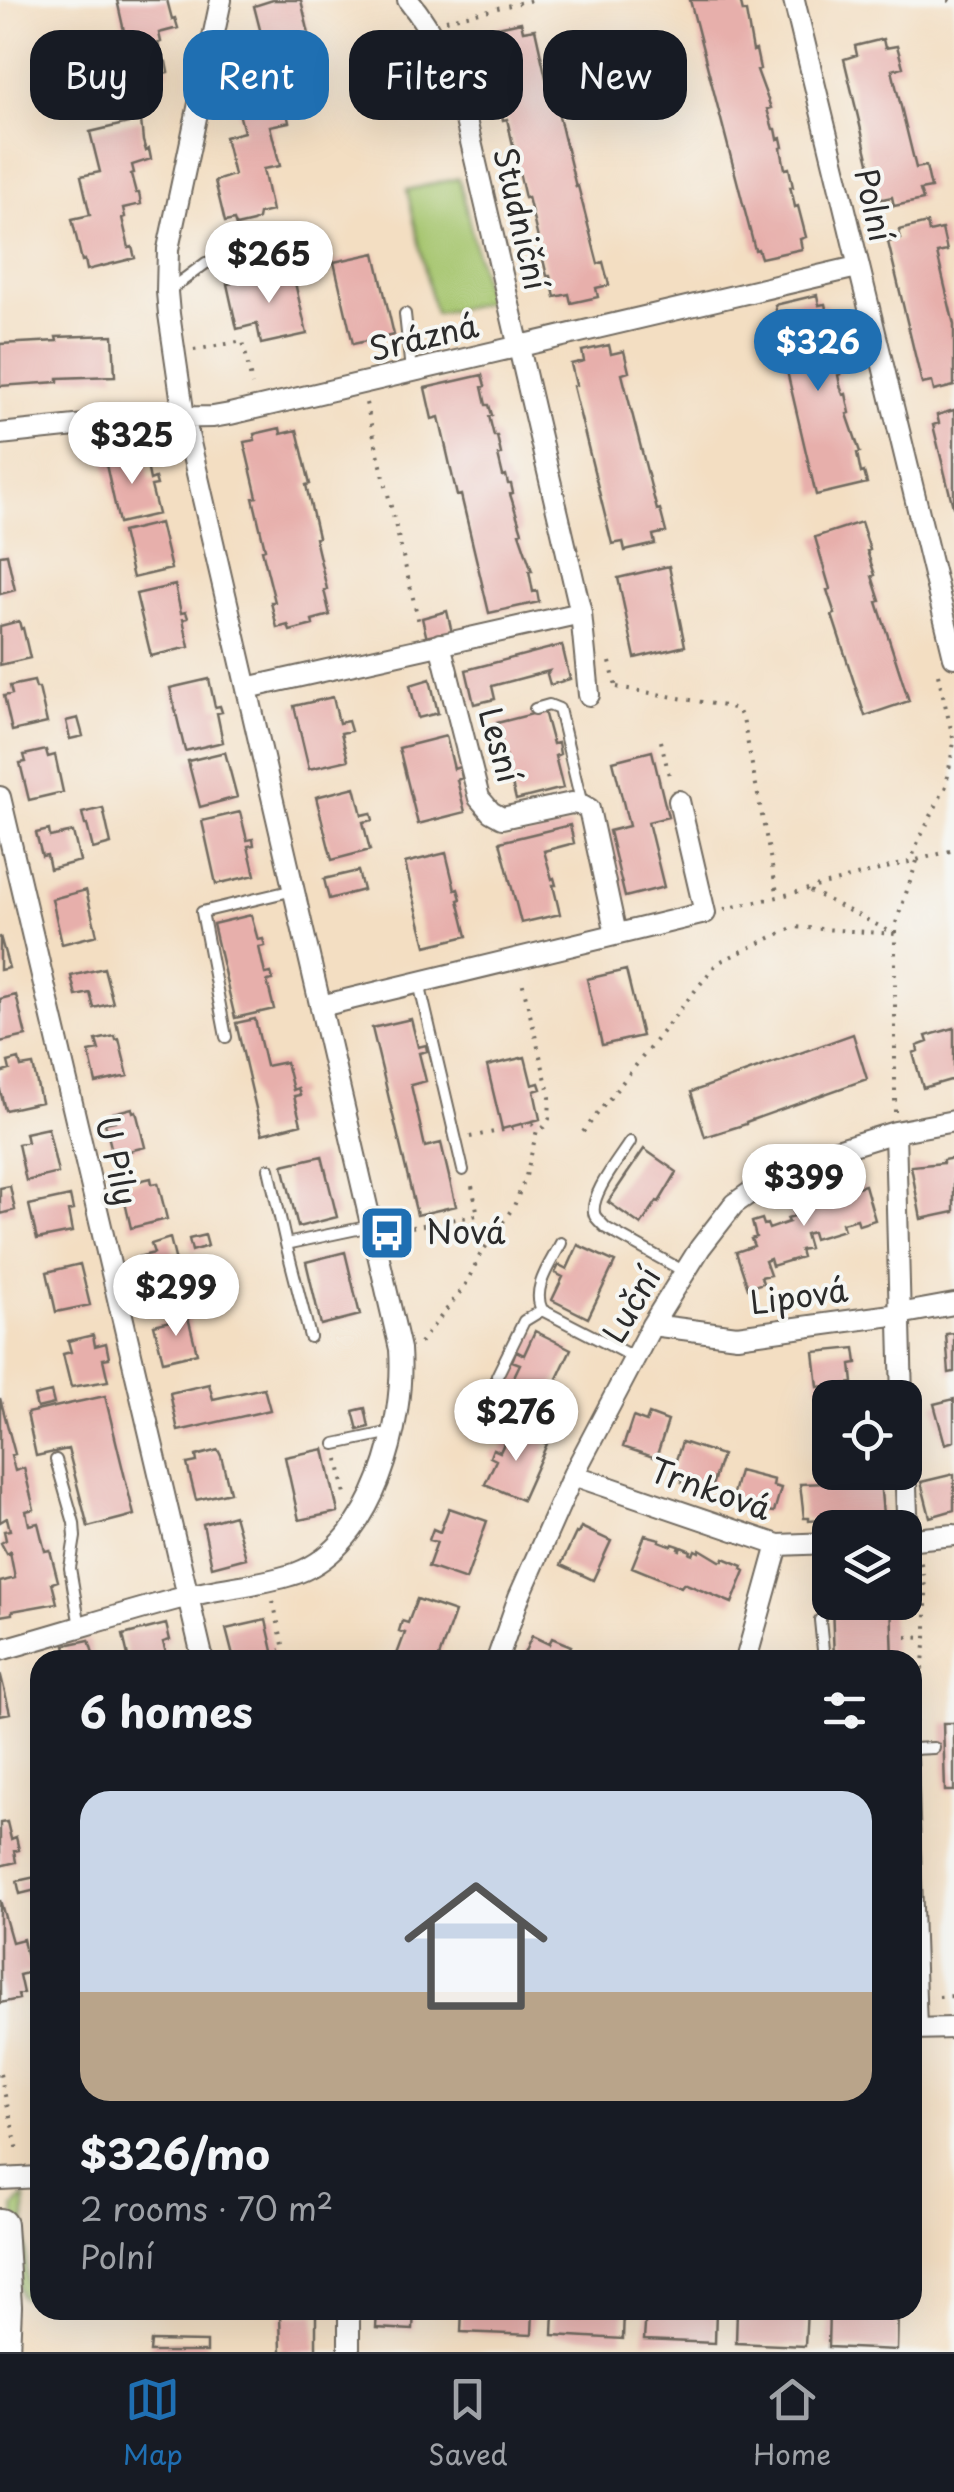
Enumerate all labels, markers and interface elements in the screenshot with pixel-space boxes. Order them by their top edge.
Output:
chip: Buy [30,30,163,120]
chip: Rent [183,30,329,120]
chip: Filters [349,30,523,120]
chip: New [543,30,687,120]
street label: Studniční [482,143,562,295]
street label: Polní [843,163,907,246]
pin: $265 [210,221,328,306]
text: $265 [227,229,311,277]
street label: Srázná [364,300,483,372]
pin: $326 [759,309,877,394]
text: $326 [776,317,860,365]
pin: $325 [73,402,191,487]
text: $325 [90,410,174,458]
street label: Lesní [467,701,535,788]
street label: U Pily [84,1111,152,1210]
pin: $399 [745,1144,863,1229]
text: $399 [764,1152,844,1200]
bus stop icon: Nová [357,1203,417,1263]
place label: Nová [426,1207,506,1255]
pin: $299 [117,1254,235,1339]
street label: Luční [589,1256,672,1351]
text: $299 [135,1262,217,1310]
street label: Lipová [747,1264,851,1326]
pin: $276 [457,1379,575,1464]
map controls [812,1380,922,1620]
button: locate [812,1380,922,1490]
text: $276 [476,1387,556,1435]
street label: Trnková [643,1445,778,1531]
button: layers [812,1510,922,1620]
text: 6 homes [80,1679,253,1742]
icon: filters [817,1683,872,1738]
icon: home [386,1856,566,2036]
text: $326/mo [80,2121,270,2184]
text: 2 rooms · 70 m² [80,2184,333,2232]
text: Polní [80,2232,154,2280]
tab: Map [123,2372,183,2475]
tab: Saved [428,2372,508,2475]
tab: Home [753,2372,831,2475]

